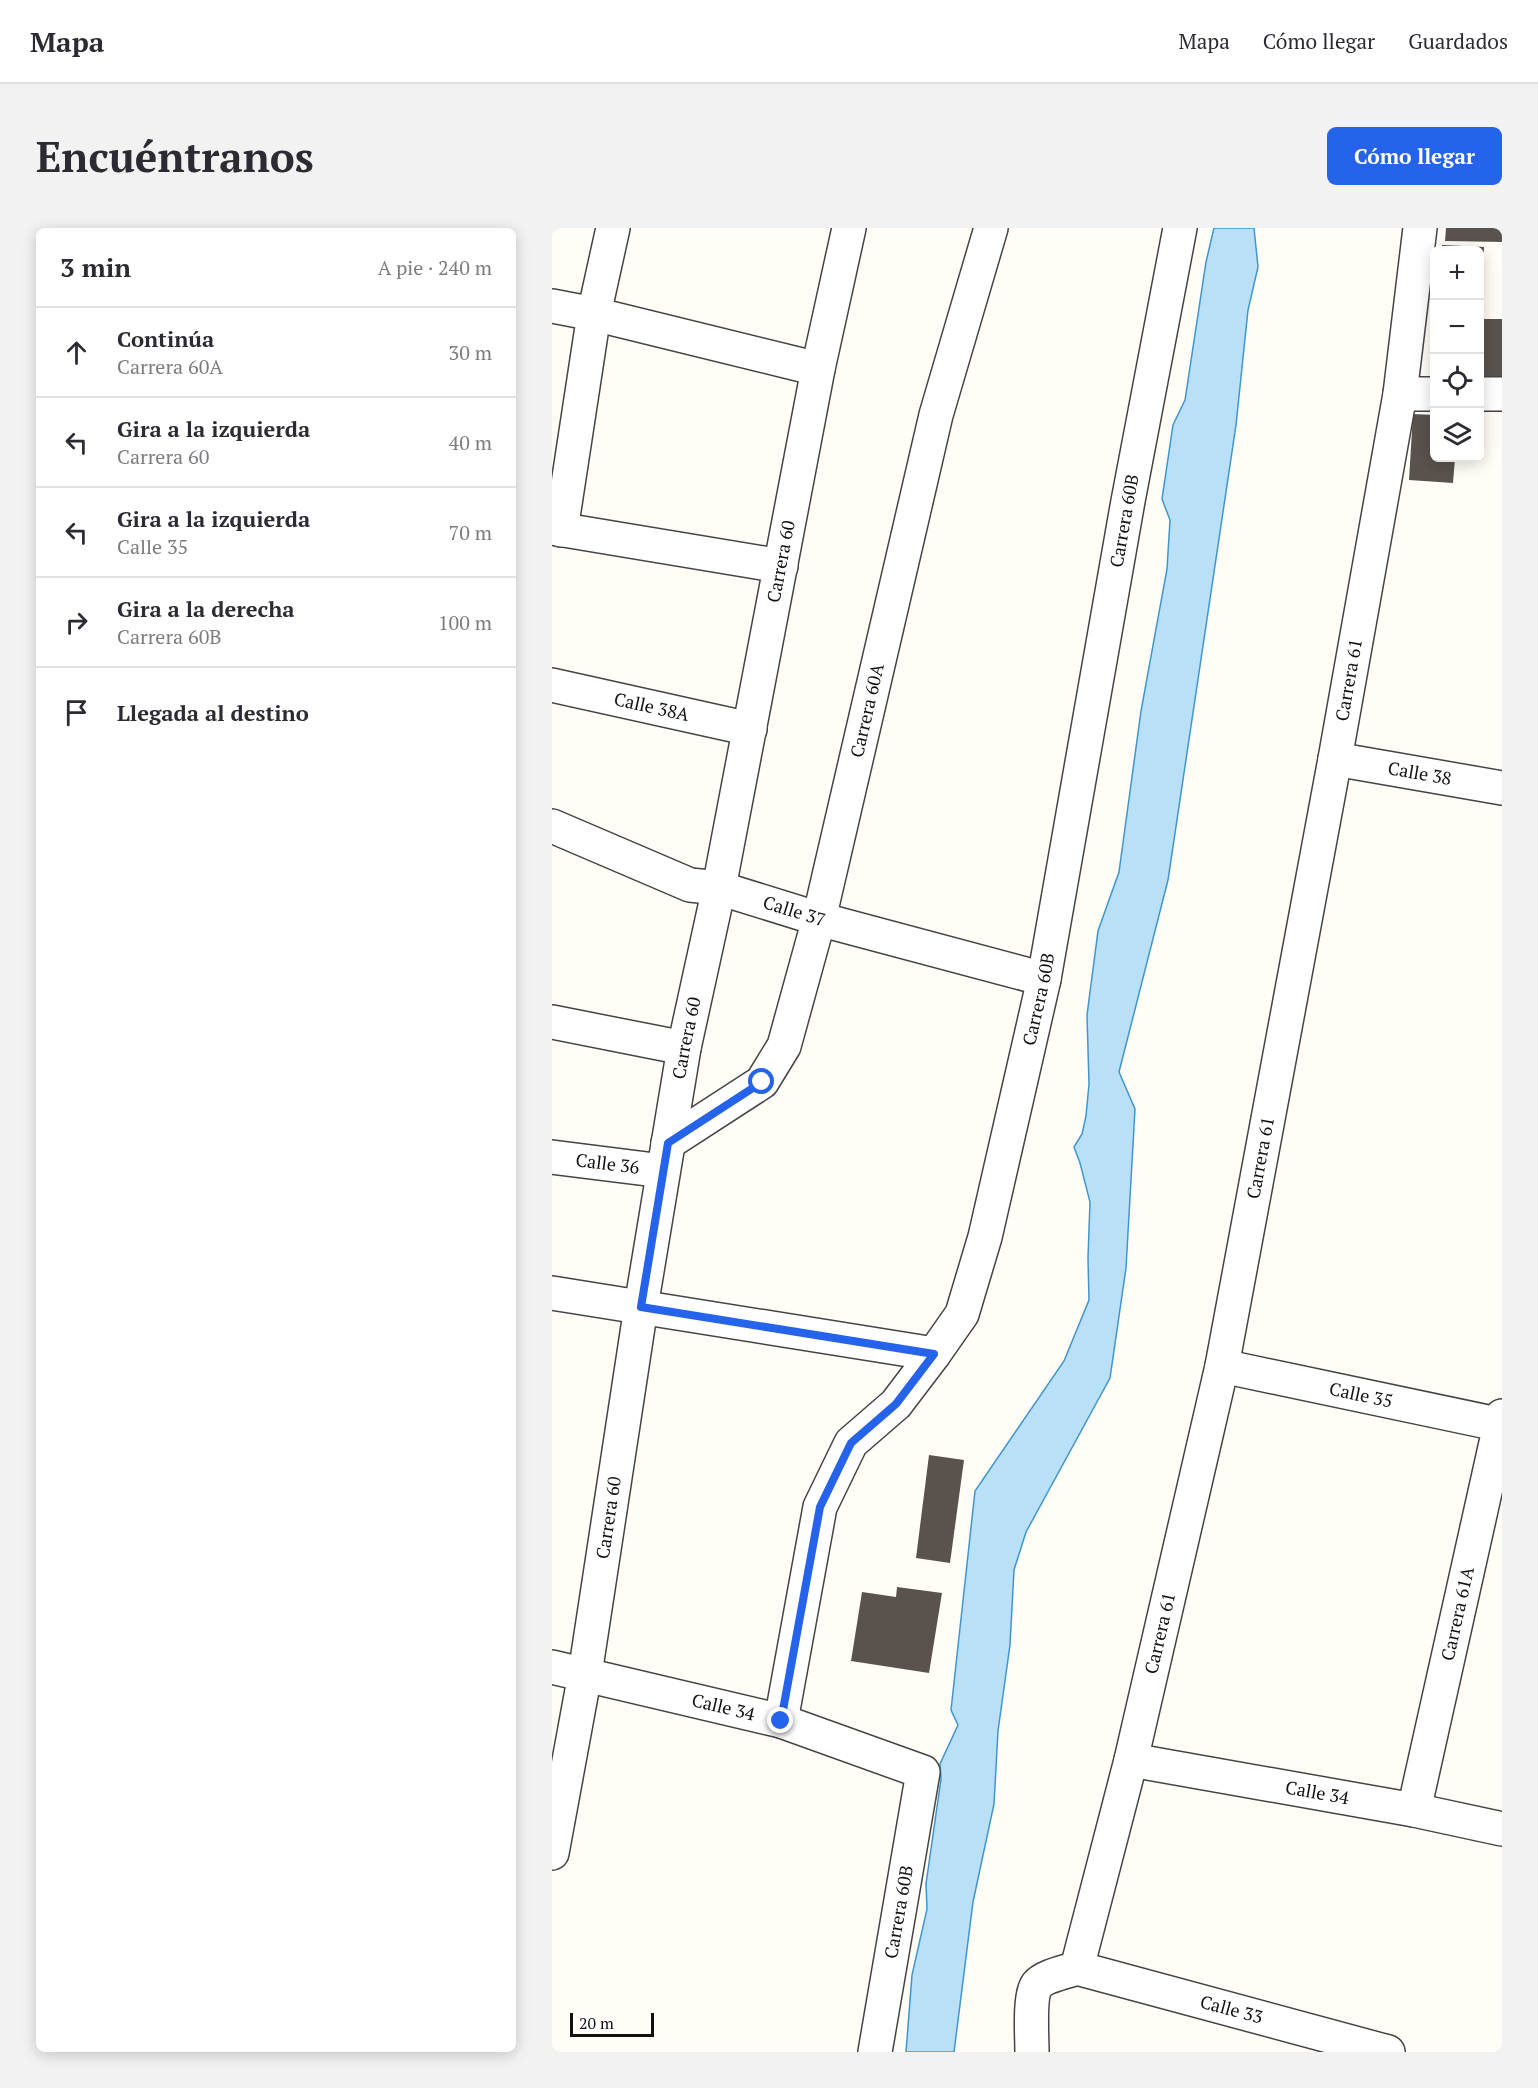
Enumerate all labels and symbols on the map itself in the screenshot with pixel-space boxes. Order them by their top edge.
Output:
street label: Carrera 60B [1104,472,1144,569]
street label: Carrera 60 [761,518,800,604]
street label: Carrera 61 [1329,637,1367,723]
street label: Carrera 60A [844,660,889,760]
street label: Calle 38A [612,686,692,726]
street label: Calle 38 [1386,755,1454,790]
street label: Calle 37 [760,889,828,931]
street label: Carrera 60B [1016,951,1059,1048]
street label: Carrera 60 [666,995,706,1081]
route start [748,1068,774,1094]
street label: Carrera 61 [1240,1115,1279,1201]
street label: Calle 36 [574,1147,641,1179]
street label: Calle 35 [1327,1376,1395,1413]
street label: Carrera 60 [590,1475,626,1561]
street label: Carrera 61A [1435,1564,1479,1663]
street label: Carrera 61 [1138,1590,1180,1676]
street label: Calle 34 [690,1687,758,1726]
route end [767,1707,793,1733]
street label: Calle 34 [1284,1774,1351,1809]
street label: Carrera 60B [878,1863,918,1960]
street label: Calle 33 [1198,1989,1266,2029]
scale bar [570,2010,654,2038]

